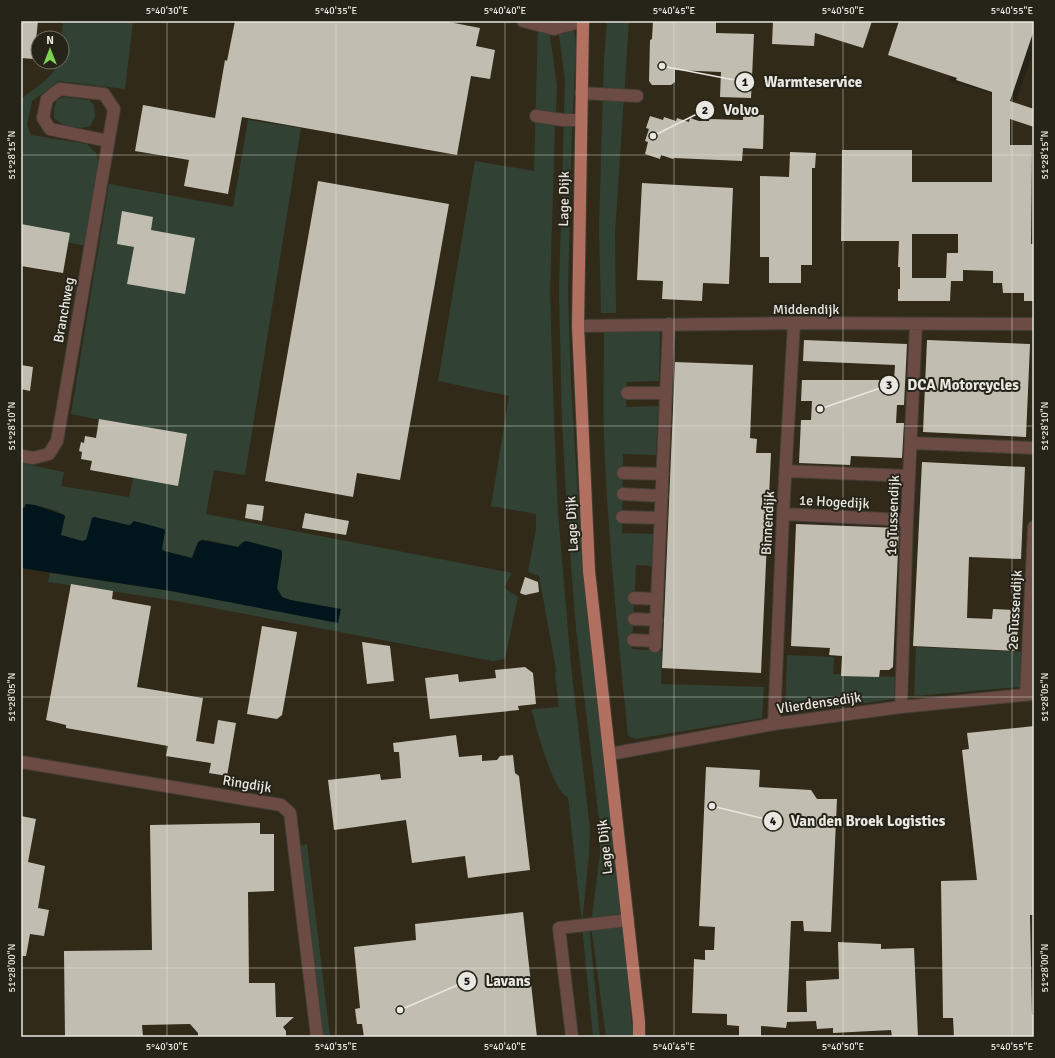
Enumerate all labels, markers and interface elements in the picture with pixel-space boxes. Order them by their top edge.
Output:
text: 5°40'30"E [146,5,188,17]
text: 5°40'35"E [315,5,357,17]
text: 5°40'40"E [484,5,526,17]
text: 5°40'45"E [653,5,695,17]
text: 5°40'50"E [822,5,864,17]
text: 5°40'55"E [991,5,1033,17]
north arrow [30,30,70,70]
text: N [46,34,54,47]
callout: Warmteservice [735,68,870,95]
text: Warmteservice [764,73,862,91]
text: 1 [742,75,749,90]
callout: Volvo [695,96,766,123]
text: Volvo [723,101,759,119]
text: 2 [702,103,708,118]
text: 51°28'15"N [6,131,18,179]
text: 51°28'15"N [1039,131,1051,179]
street label: Lage Dijk [555,171,573,227]
street label: Branchweg [50,276,78,344]
street label: Middendijk [773,301,839,318]
callout: DCA Motorcycles [879,371,1026,398]
text: DCA Motorcycles [907,376,1019,394]
text: 3 [886,378,892,393]
text: 51°28'10"N [6,402,18,450]
text: 51°28'10"N [1039,402,1051,450]
street label: 1e Tussendijk [883,475,903,555]
street label: Binnendijk [758,490,778,556]
street label: 1e Hogedijk [798,492,870,512]
street label: Lage Dijk [562,496,582,552]
street label: 2e Tussendijk [1004,570,1026,650]
text: 51°28'05"N [6,673,18,721]
text: 51°28'05"N [1039,673,1051,721]
street label: Vlierdensedijk [776,689,862,717]
street label: Ringdijk [221,772,273,796]
callout: Van den Broek Logistics [763,807,953,834]
text: Van den Broek Logistics [791,812,946,830]
text: 4 [770,814,777,829]
street label: Lage Dijk [594,819,616,875]
text: 51°28'00"N [6,944,18,992]
text: 51°28'00"N [1039,944,1051,992]
callout: Lavans [457,968,538,995]
text: Lavans [486,972,531,990]
text: 5 [464,974,470,989]
text: 5°40'30"E [146,1041,188,1053]
text: 5°40'35"E [315,1041,357,1053]
text: 5°40'40"E [484,1041,526,1053]
text: 5°40'45"E [653,1041,695,1053]
text: 5°40'50"E [822,1041,864,1053]
text: 5°40'55"E [991,1041,1033,1053]

